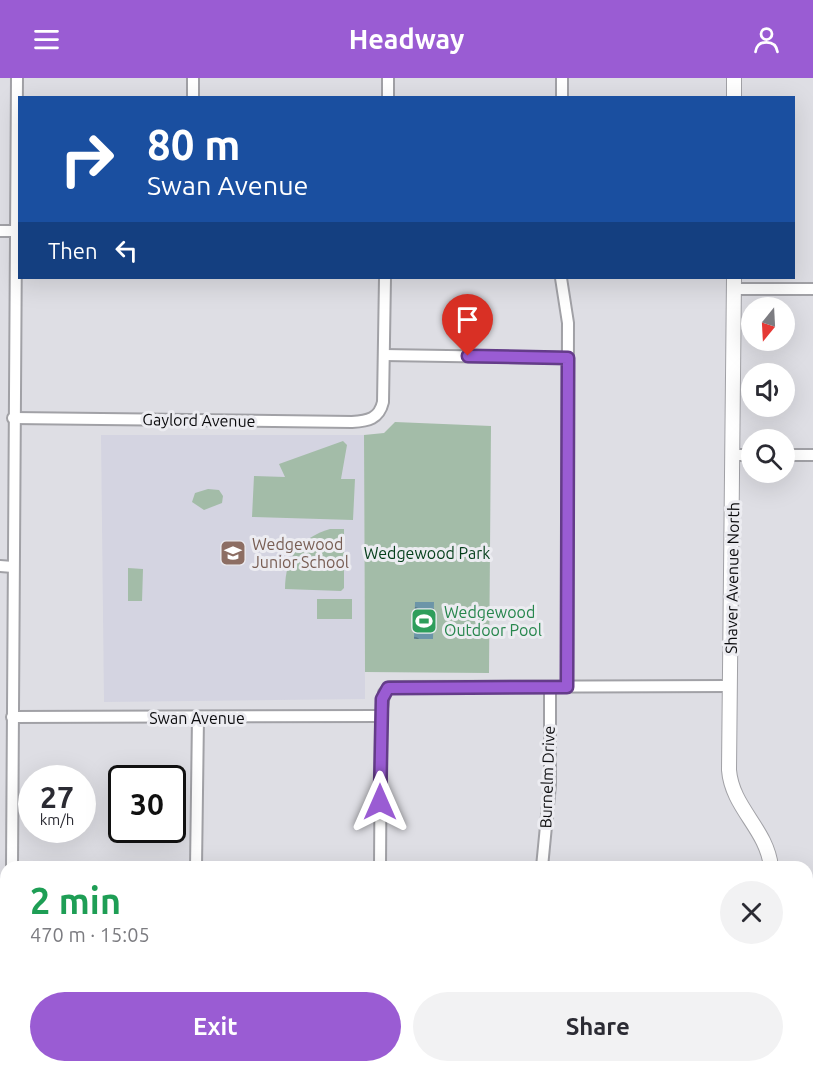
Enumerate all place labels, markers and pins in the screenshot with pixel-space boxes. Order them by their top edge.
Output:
pin [442,294,493,356]
place label: Wedgewood Junior School [252,535,349,571]
school or university icon: Wedgewood Junior School [218,538,248,568]
place label: Wedgewood Outdoor Pool [444,603,542,639]
sports icon: Wedgewood Outdoor Pool [409,606,439,636]

